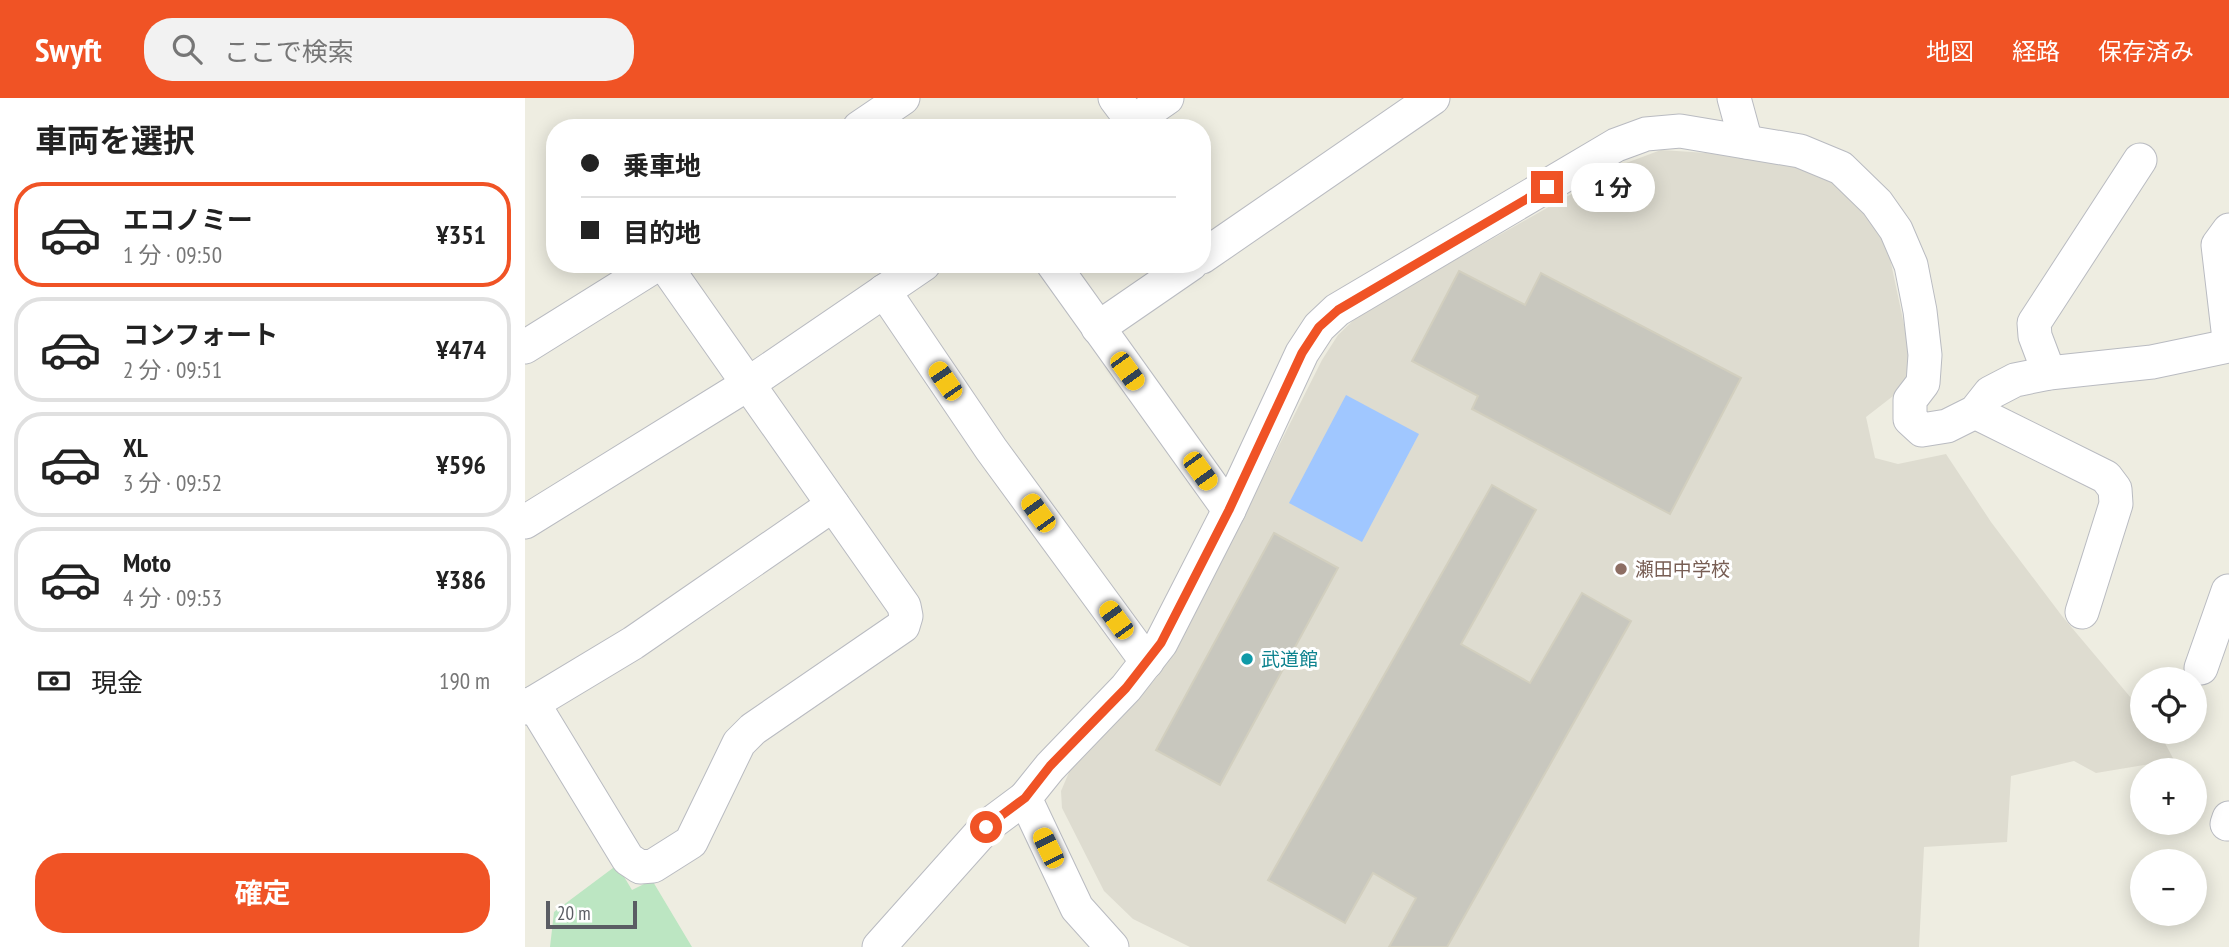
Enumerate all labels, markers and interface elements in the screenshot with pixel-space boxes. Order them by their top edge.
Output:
search box [144,18,634,81]
text: Swyft [35,28,102,71]
icon: search [168,30,206,68]
text: ここで検索 [224,35,354,68]
text: 地図 [1926,36,1974,67]
text: 経路 [2012,36,2060,67]
text: 保存済み [2098,36,2194,67]
text: 車両を選択 [35,119,195,161]
text: 乗車地 [623,149,701,182]
callout: 1 分 [1571,162,1655,212]
route end [1531,171,1563,203]
text: 1 分 [1594,173,1632,202]
icon: car [39,203,102,266]
text: エコノミー [123,203,253,236]
text: 目的地 [623,216,701,249]
text: ¥351 [436,218,486,251]
text: 1 分 · 09:50 [123,240,222,269]
icon: car [39,318,102,381]
text: コンフォート [123,318,278,351]
text: ¥474 [436,333,486,366]
car [1107,348,1148,394]
text: 2 分 · 09:51 [123,355,222,384]
car [925,358,966,404]
text: XL [123,431,148,464]
icon: car [39,433,102,496]
text: ¥596 [436,448,486,481]
car [1180,448,1221,494]
text: 3 分 · 09:52 [123,468,222,497]
car [1018,490,1059,536]
text: Moto [123,546,171,579]
icon: car [39,548,102,611]
place label: 瀬田中学校 [1635,557,1730,581]
marker: 瀬田中学校 [1613,561,1629,577]
text: ¥386 [436,563,486,596]
text: 4 分 · 09:53 [123,583,222,612]
car [1096,597,1137,643]
place label: 武道館 [1261,647,1318,671]
marker: 武道館 [1239,651,1255,667]
icon: cash [35,662,73,700]
text: 現金 [91,666,143,699]
text: 190 m [439,666,490,695]
map controls [2130,667,2207,926]
button: locate [2130,667,2207,744]
button: + [2130,758,2207,835]
route start [970,811,1002,843]
car [1030,825,1067,871]
button: − [2130,849,2207,926]
button: 確定 [35,853,490,933]
scale bar [546,898,637,930]
text: 20 m [557,901,591,925]

